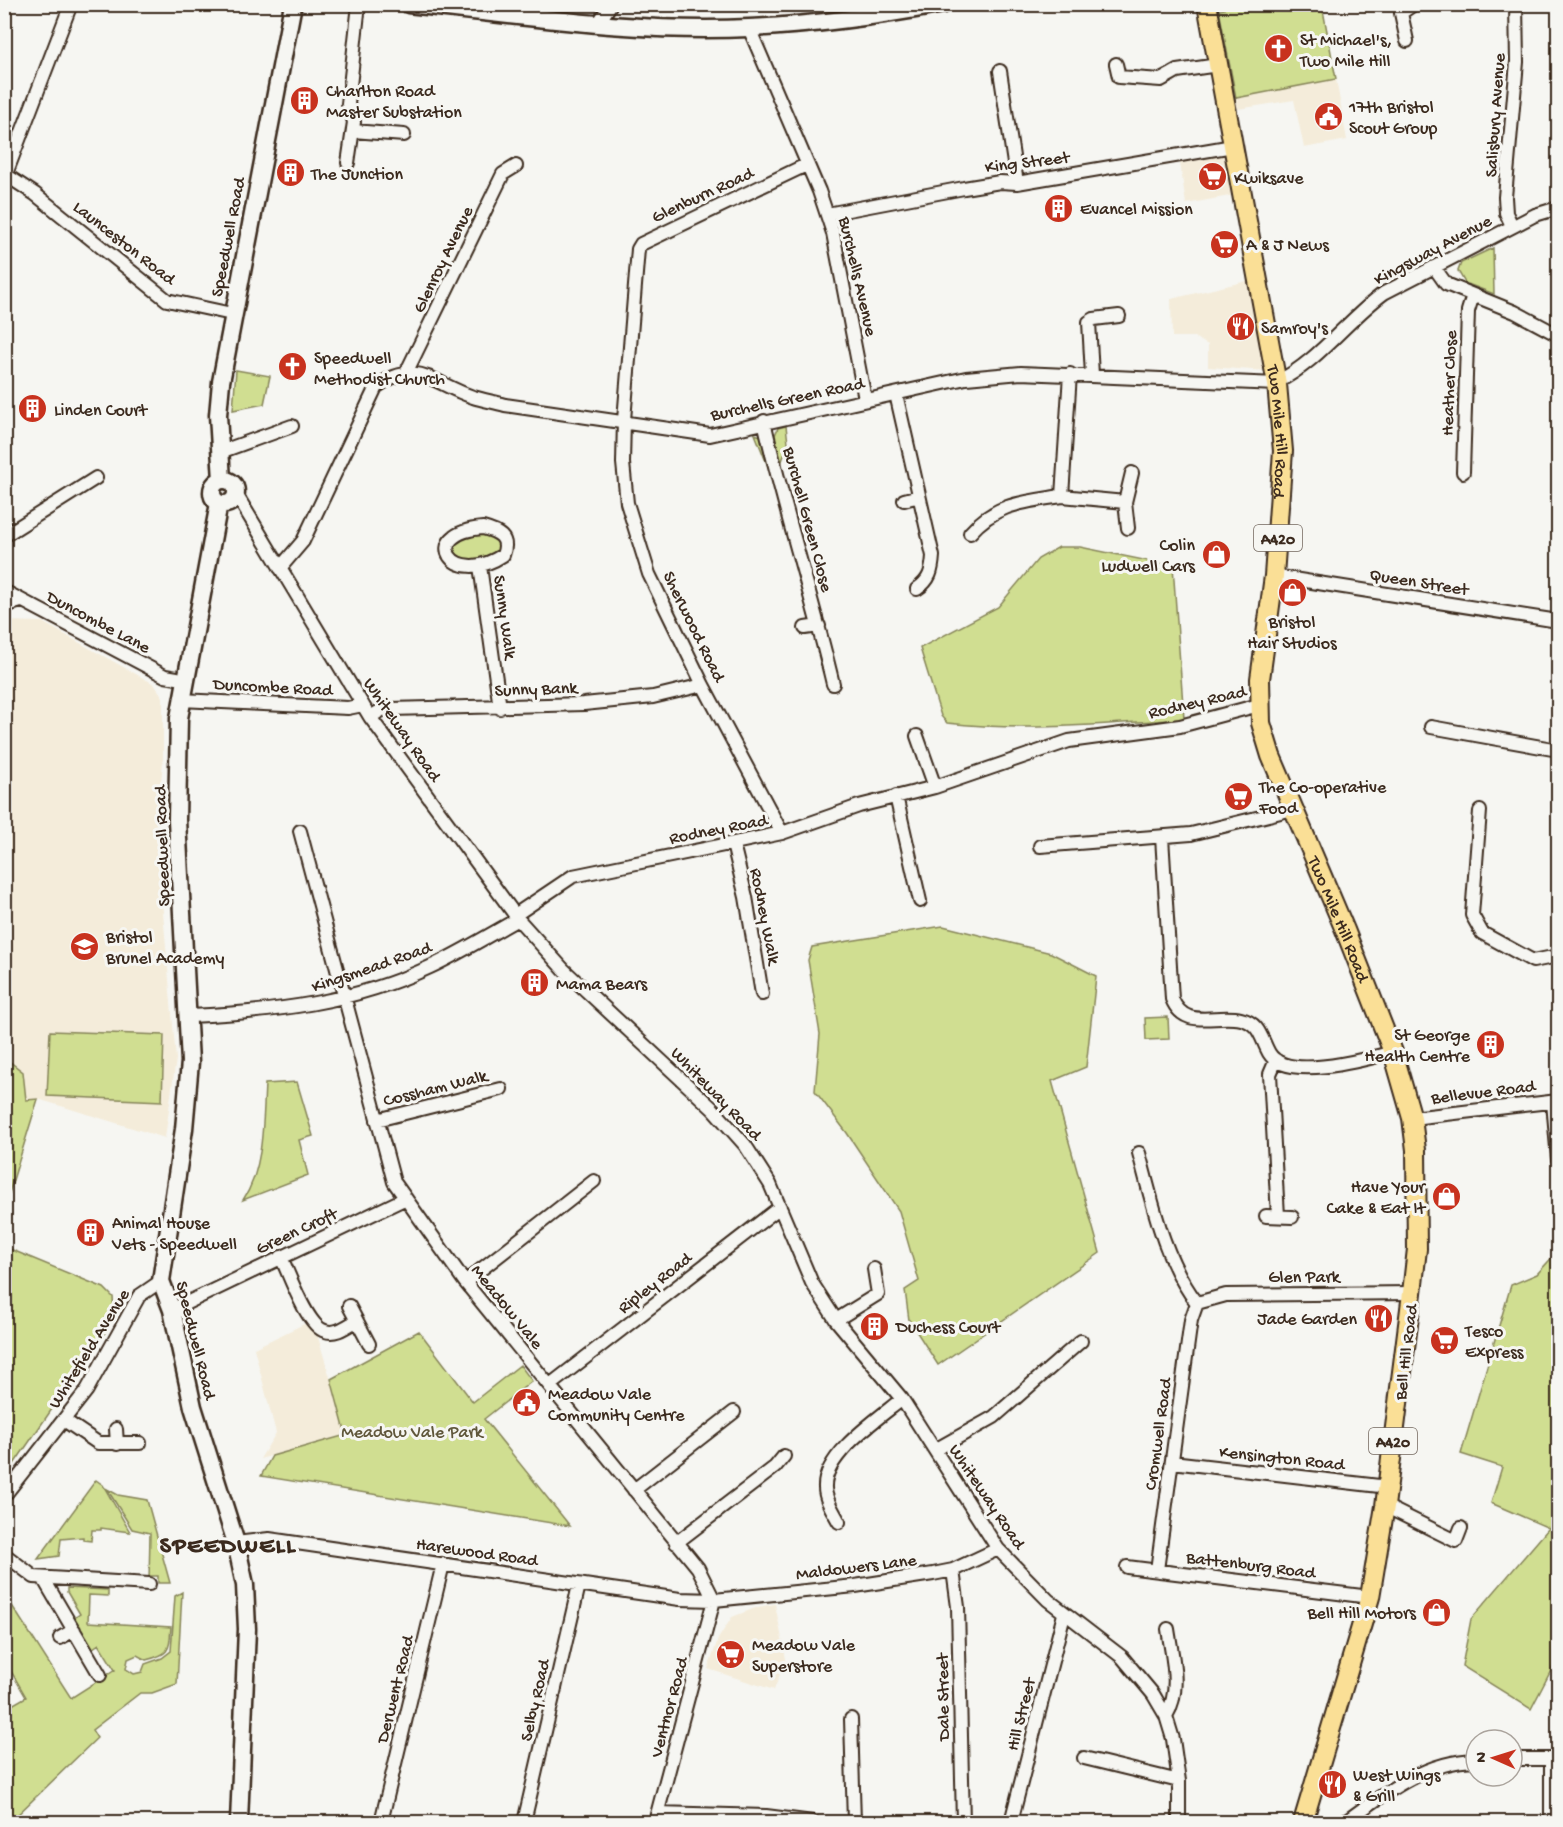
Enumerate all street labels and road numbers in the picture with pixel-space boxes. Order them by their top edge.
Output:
street label: Salisbury Avenue [1482,52,1511,178]
street label: King Street [984,148,1072,179]
street label: Glenburn Road [649,163,758,229]
street label: Speedwell Road [208,175,252,299]
street label: Launceston Road [68,197,180,291]
street label: Glenroy Avenue [409,203,479,317]
street label: Kingsway Avenue [1371,211,1496,291]
street label: Burchells Avenue [832,214,881,339]
street label: Heather Close [1438,329,1463,436]
street label: Two Mile Hill Road [1261,362,1291,500]
street label: Burchells Green Road [708,374,868,427]
street label: Burchell Green Close [777,444,836,595]
road number: A420 [1254,525,1302,551]
street label: Queen Street [1368,565,1471,602]
street label: Sherwood Road [657,568,729,687]
street label: Sunny Walk [487,574,520,663]
street label: Duncombe Lane [41,587,154,660]
street label: Whiteway Road [357,674,445,788]
street label: Duncombe Road [212,675,334,702]
street label: Sunny Bank [494,678,580,702]
street label: Rodney Road [1147,682,1250,725]
street label: Speedwell Road [151,784,176,907]
street label: Rodney Road [668,810,771,850]
street label: Two Mile Hill Road [1301,853,1373,987]
street label: Rodney Walk [744,867,784,968]
street label: Kingsmead Road [309,938,436,999]
street label: Whiteway Road [665,1044,766,1147]
street label: Cossham Walk [381,1066,492,1112]
street label: Bellevue Road [1429,1076,1538,1110]
street label: Green Croft [253,1204,343,1260]
street label: Ripley Road [614,1248,698,1319]
street label: Meadow Vale [465,1261,547,1355]
street label: Glen Park [1268,1268,1342,1289]
street label: Speedwell Road [170,1279,220,1403]
street label: Whitefield Avenue [45,1285,136,1413]
street label: Bell Hill Road [1391,1302,1424,1402]
street label: Cromwell Road [1141,1376,1178,1492]
road number: A420 [1369,1428,1417,1454]
street label: Whiteway Road [943,1441,1030,1555]
street label: Kensington Road [1218,1442,1347,1477]
street label: Harewood Road [414,1535,540,1573]
street label: Battenburg Road [1184,1548,1318,1585]
street label: Maldowers Lane [795,1551,918,1586]
street label: Derwent Road [373,1632,420,1747]
street label: Dale Street [933,1652,956,1742]
street label: Ventnor Road [647,1654,694,1761]
street label: Selby Road [517,1656,556,1744]
street label: Hill Street [1003,1674,1042,1753]

